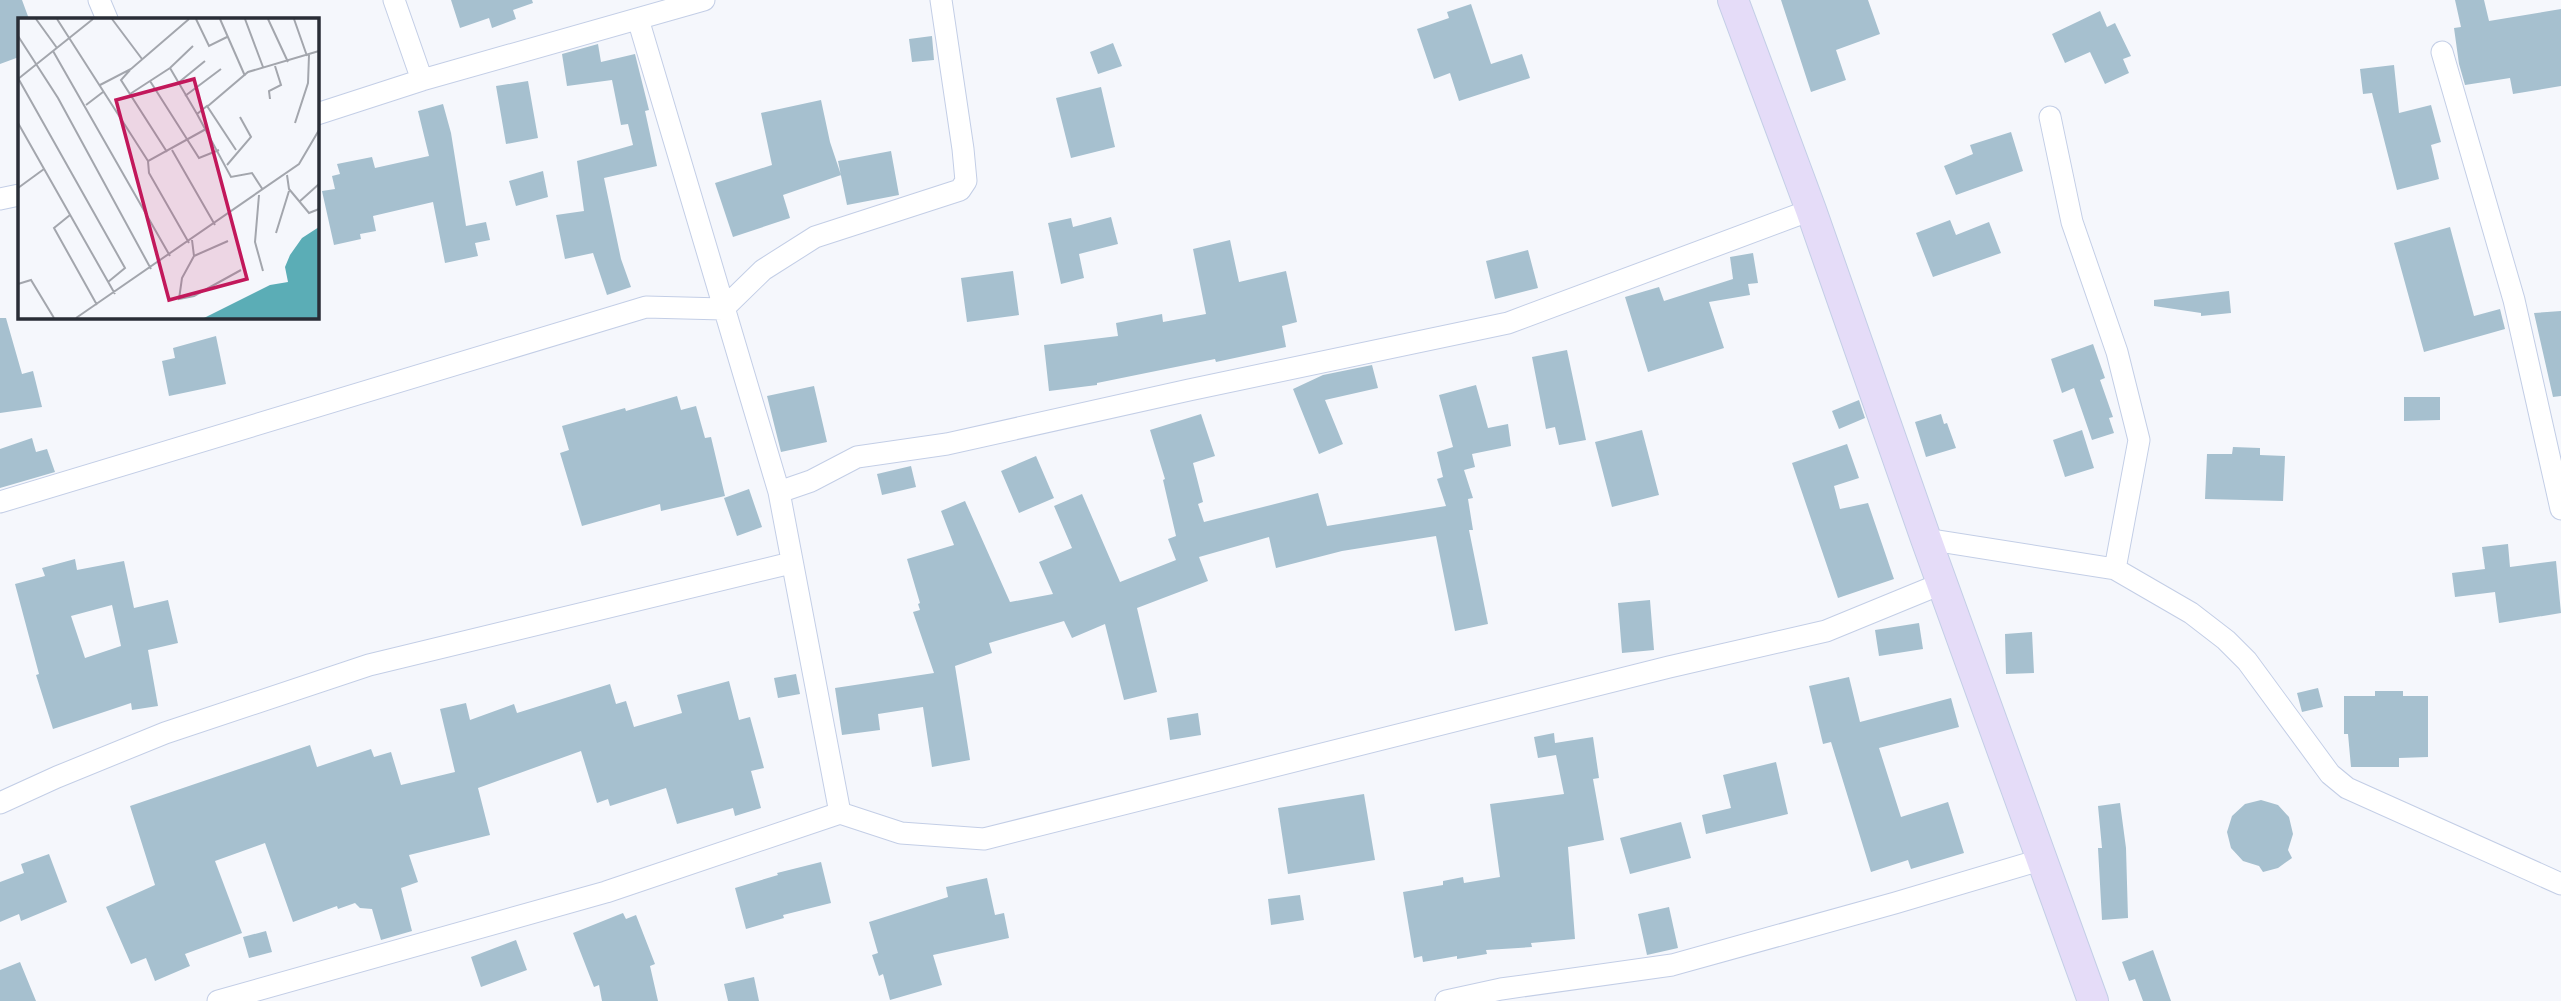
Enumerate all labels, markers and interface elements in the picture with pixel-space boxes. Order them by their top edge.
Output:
inset map [18,18,318,318]

